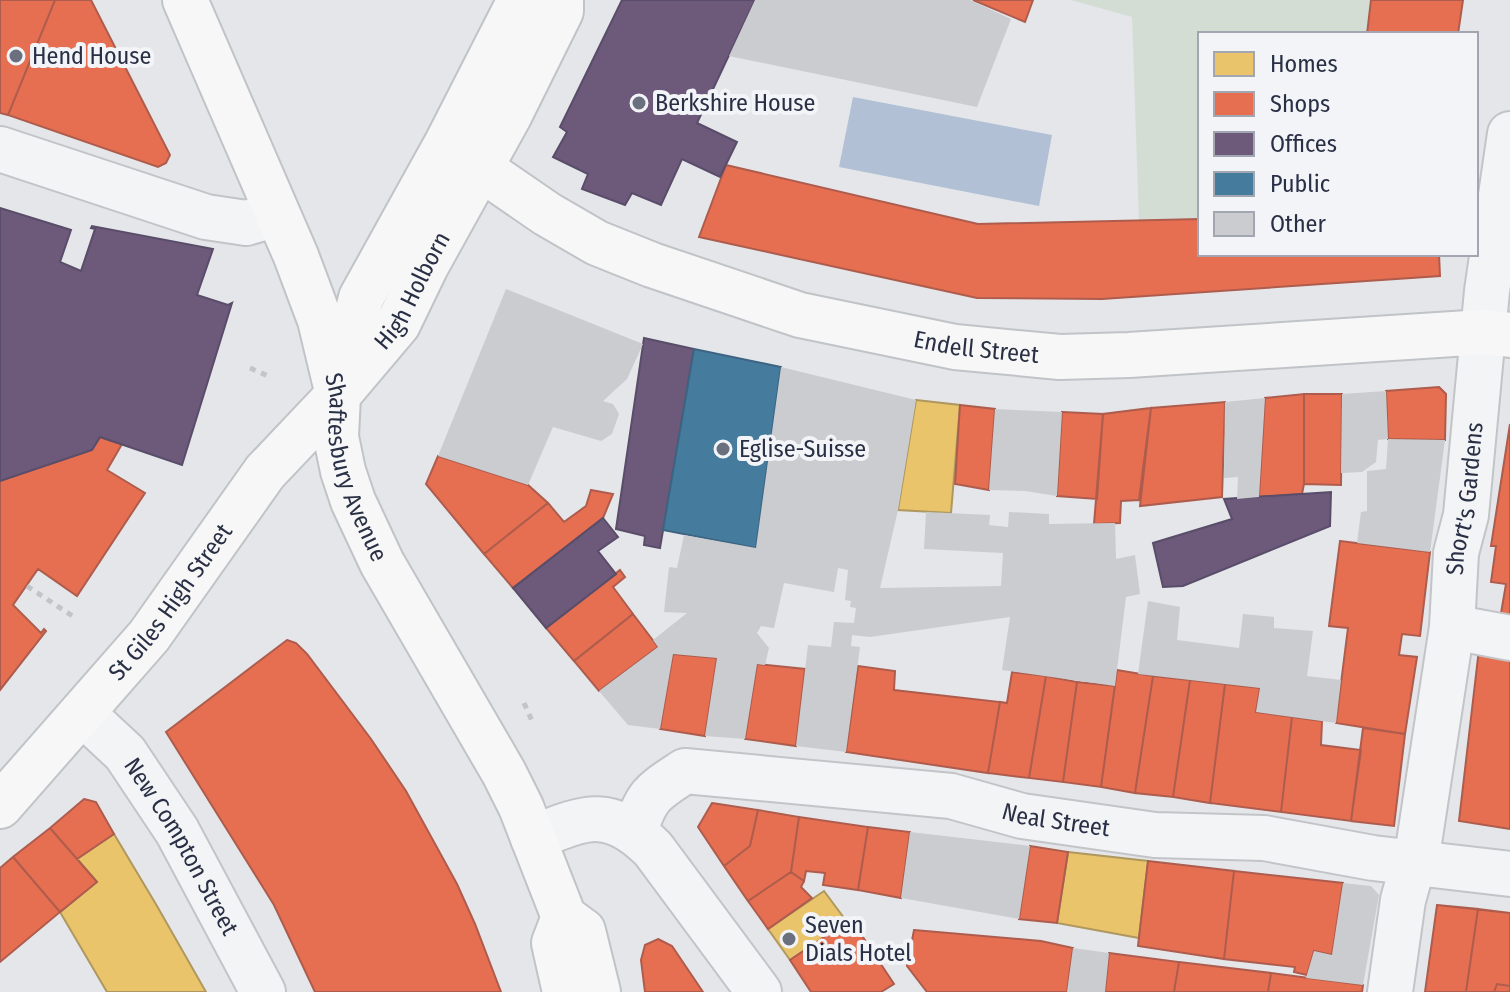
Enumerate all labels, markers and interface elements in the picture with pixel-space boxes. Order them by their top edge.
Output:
legend [1198,32,1478,256]
place label: Hend House [32,42,151,70]
marker: Hend House [7,47,25,65]
text: Homes [1270,50,1338,78]
place label: Berkshire House [655,89,815,117]
text: Shops [1270,90,1330,118]
marker: Berkshire House [630,94,648,112]
text: Offices [1270,130,1337,158]
text: Public [1270,170,1330,198]
text: Other [1270,210,1326,238]
street label: High Holborn [369,227,456,355]
street label: Endell Street [911,325,1040,369]
street label: Shaftesbury Avenue [319,370,393,566]
street label: Short's Gardens [1441,421,1489,576]
place label: Eglise-Suisse [739,435,866,463]
marker: Eglise-Suisse [714,440,732,458]
street label: St Giles High Street [103,518,238,686]
street label: New Compton Street [118,753,244,940]
street label: Neal Street [999,797,1112,842]
place label: Seven Dials Hotel [805,911,912,967]
marker: Seven Dials Hotel [780,930,798,948]

